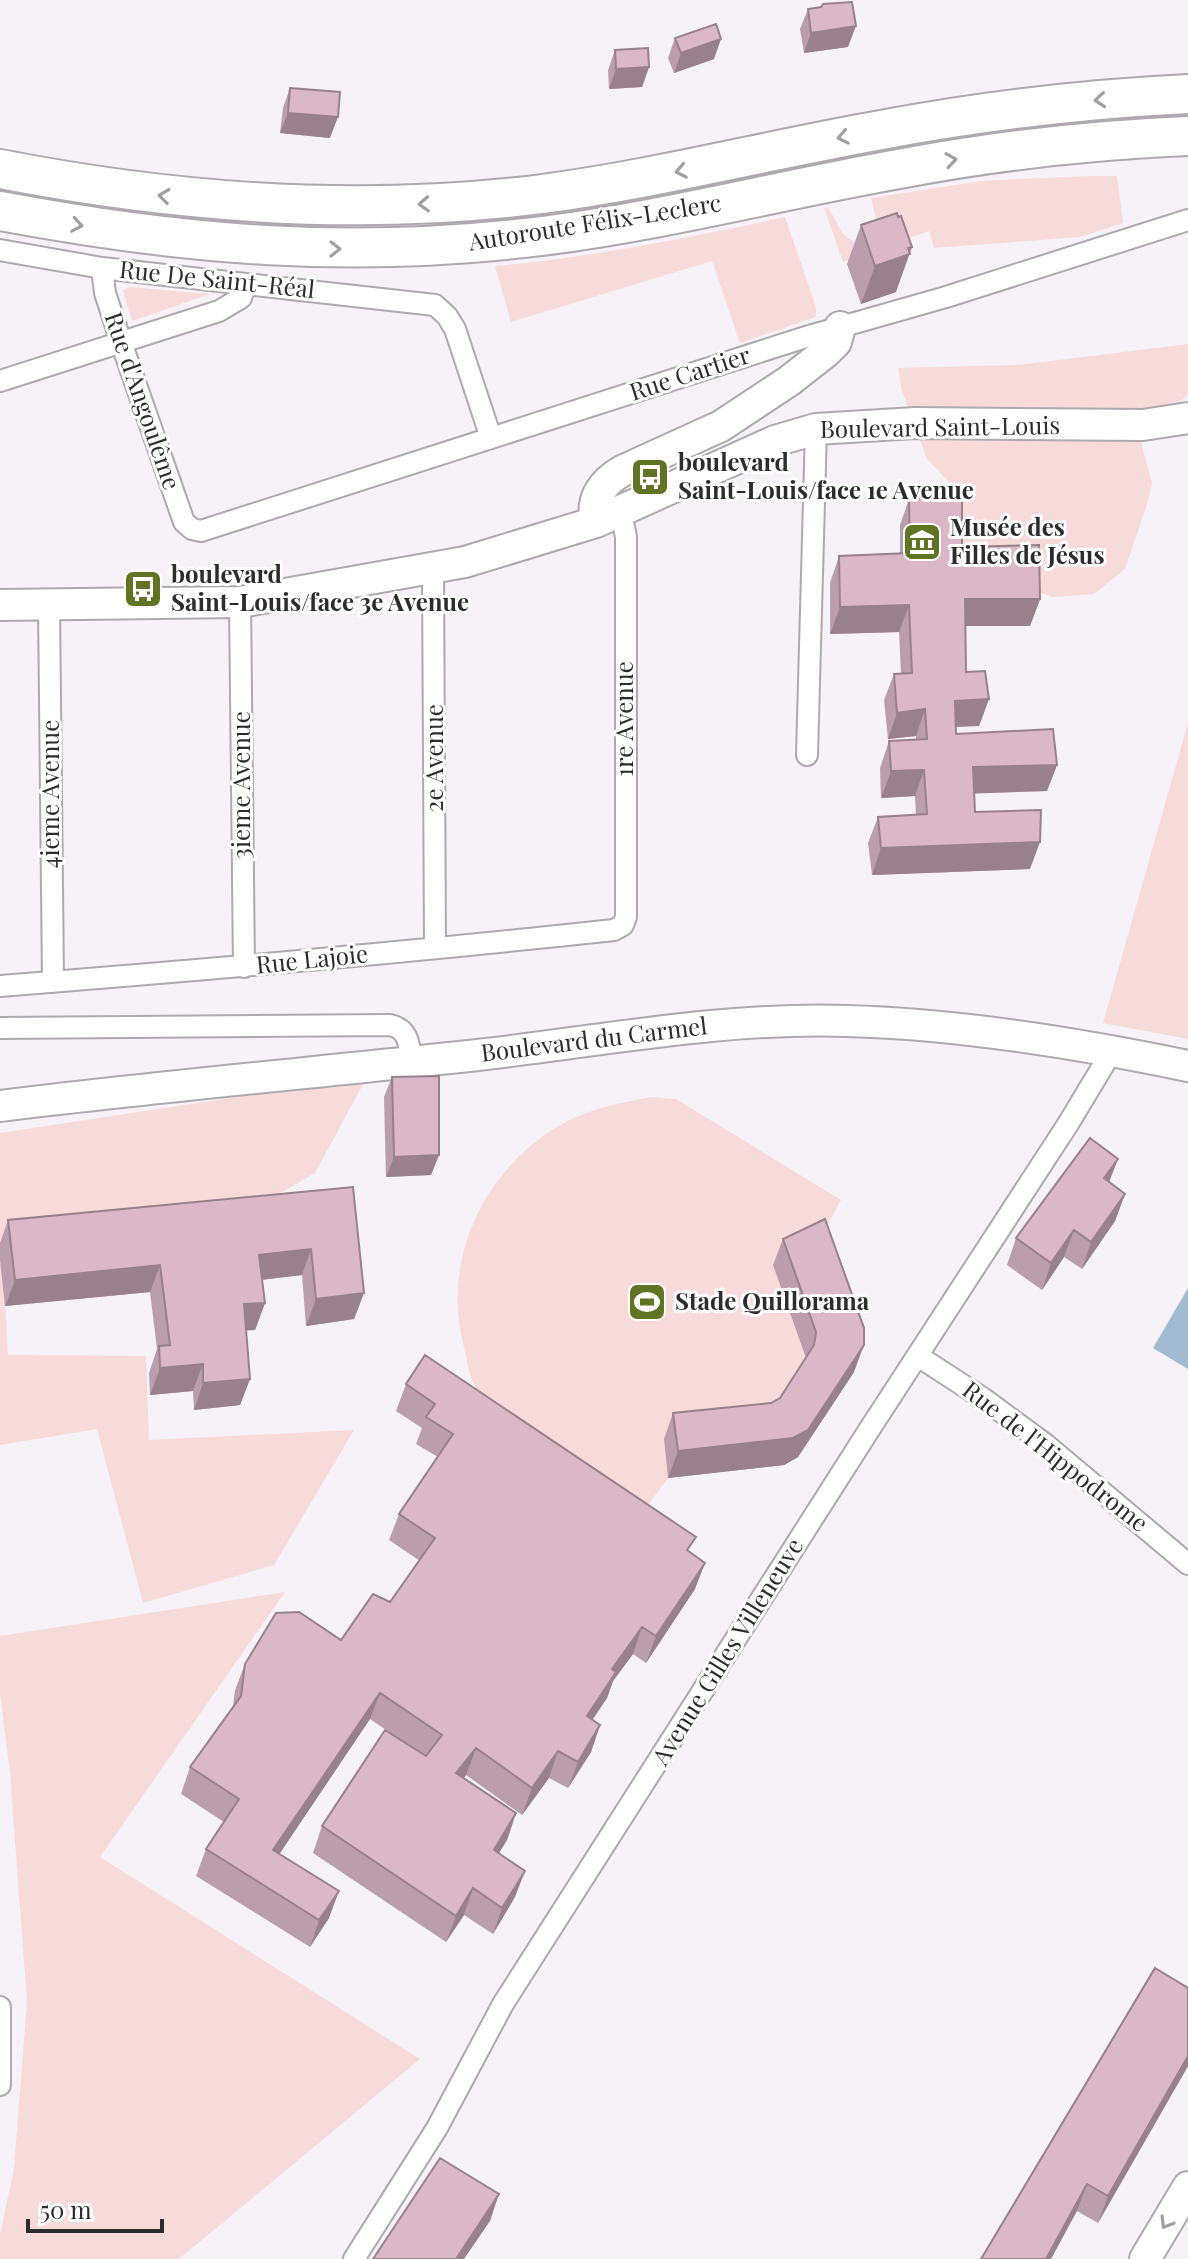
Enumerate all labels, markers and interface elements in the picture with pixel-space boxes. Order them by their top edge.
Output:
one-way arrow [1093,92,1106,109]
one-way arrow [837,128,850,145]
one-way arrow [944,152,958,169]
one-way arrow [675,161,688,178]
street label: Autoroute Félix-Leclerc [465,185,723,257]
one-way arrow [157,188,171,205]
one-way arrow [417,195,430,212]
one-way arrow [70,215,84,232]
one-way arrow [329,240,342,257]
street label: Rue De Saint-Réal [118,252,317,304]
street label: Rue d'Angoulême [99,307,189,493]
street label: Rue Cartier [625,337,754,407]
street label: Boulevard Saint-Louis [820,408,1060,444]
place label: boulevard Saint-Louis/face 1e Avenue [678,445,974,505]
bus stop icon: boulevard Saint-Louis/face 1e Avenue [629,456,671,498]
place label: Musée des Filles de Jésus [950,510,1105,570]
museum icon: Musée des Filles de Jésus [901,521,943,563]
place label: boulevard Saint-Louis/face 3e Avenue [171,557,469,617]
bus stop icon: boulevard Saint-Louis/face 3e Avenue [122,568,164,610]
street label: 1re Avenue [607,661,639,777]
street label: 2e Avenue [417,704,449,812]
street label: 3ieme Avenue [224,711,256,859]
street label: 4ieme Avenue [33,720,65,868]
street label: Rue Lajoie [254,936,369,980]
street label: Boulevard du Carmel [479,1008,709,1068]
sports icon: Stade Quillorama [626,1281,668,1323]
place label: Stade Quillorama [675,1284,870,1316]
street label: Rue de l'Hippodrome [957,1373,1156,1538]
street label: Avenue Gilles Villeneuve [643,1531,809,1771]
scale bar [28,2183,162,2233]
text: 50 m [40,2193,92,2225]
one-way arrow [1161,2214,1176,2229]

